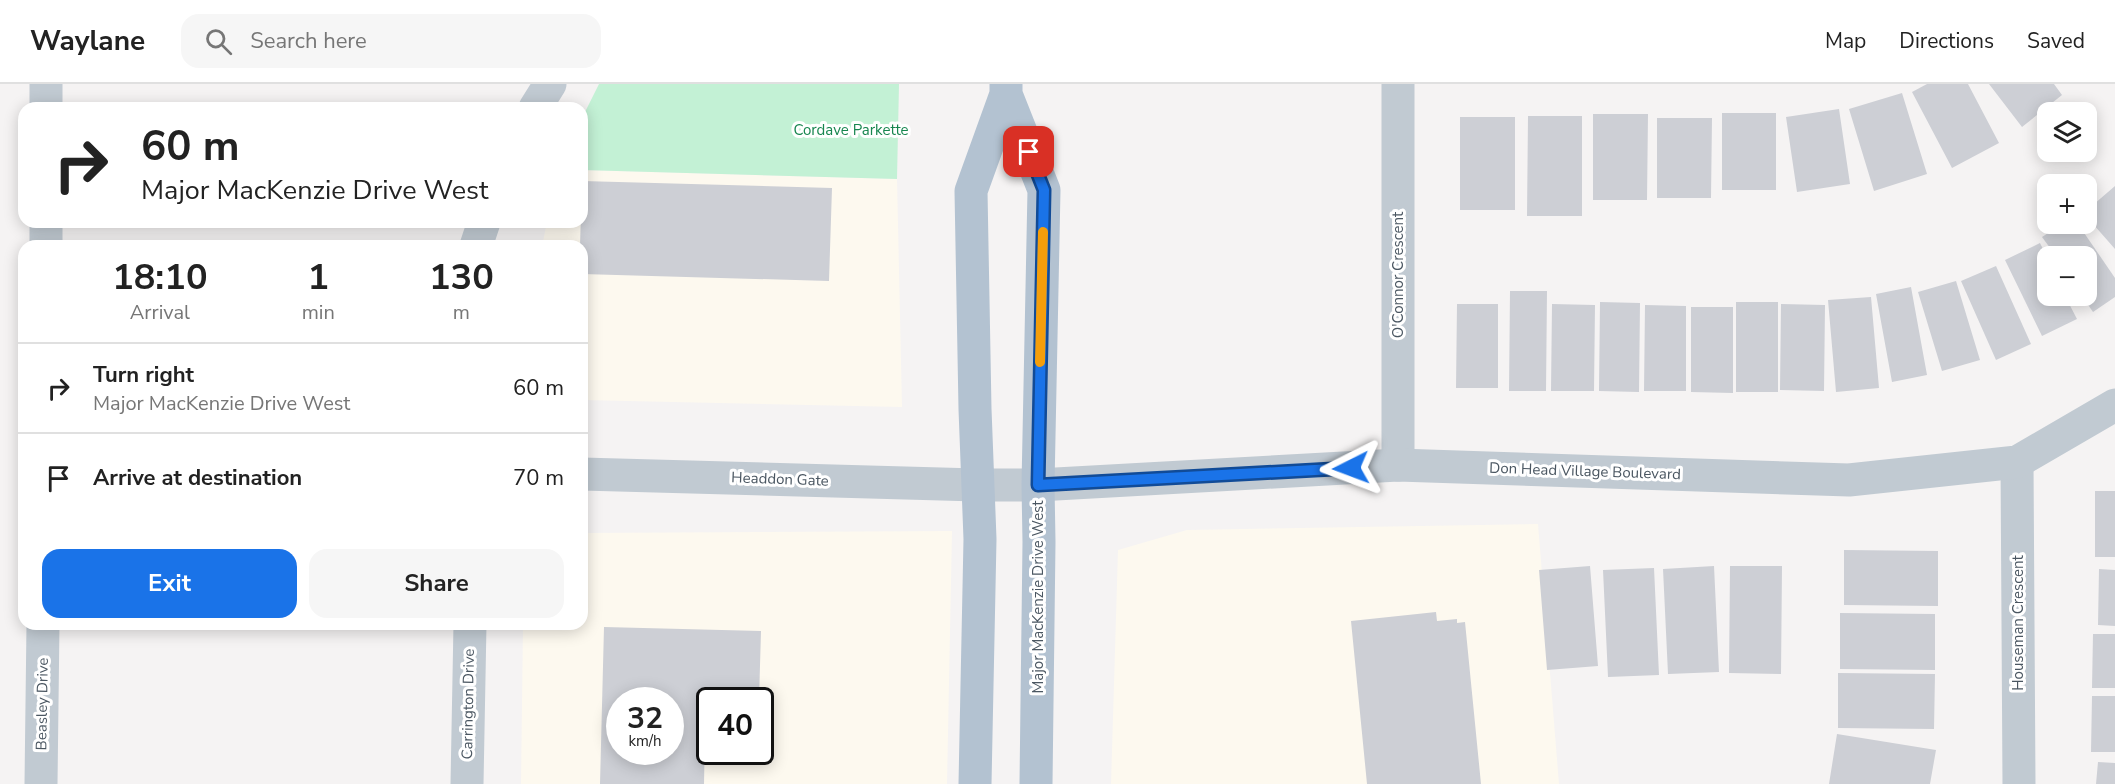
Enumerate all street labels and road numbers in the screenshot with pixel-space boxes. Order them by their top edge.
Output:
street label: O'Connor Crescent [1388,211,1408,338]
street label: Don Head Village Boulevard [1489,458,1681,484]
street label: Headdon Gate [731,467,829,491]
street label: Major MacKenzie Drive West [1028,500,1048,694]
street label: Houseman Crescent [2008,554,2028,691]
street label: Carrington Drive [457,648,479,760]
street label: Beasley Drive [31,657,53,751]

